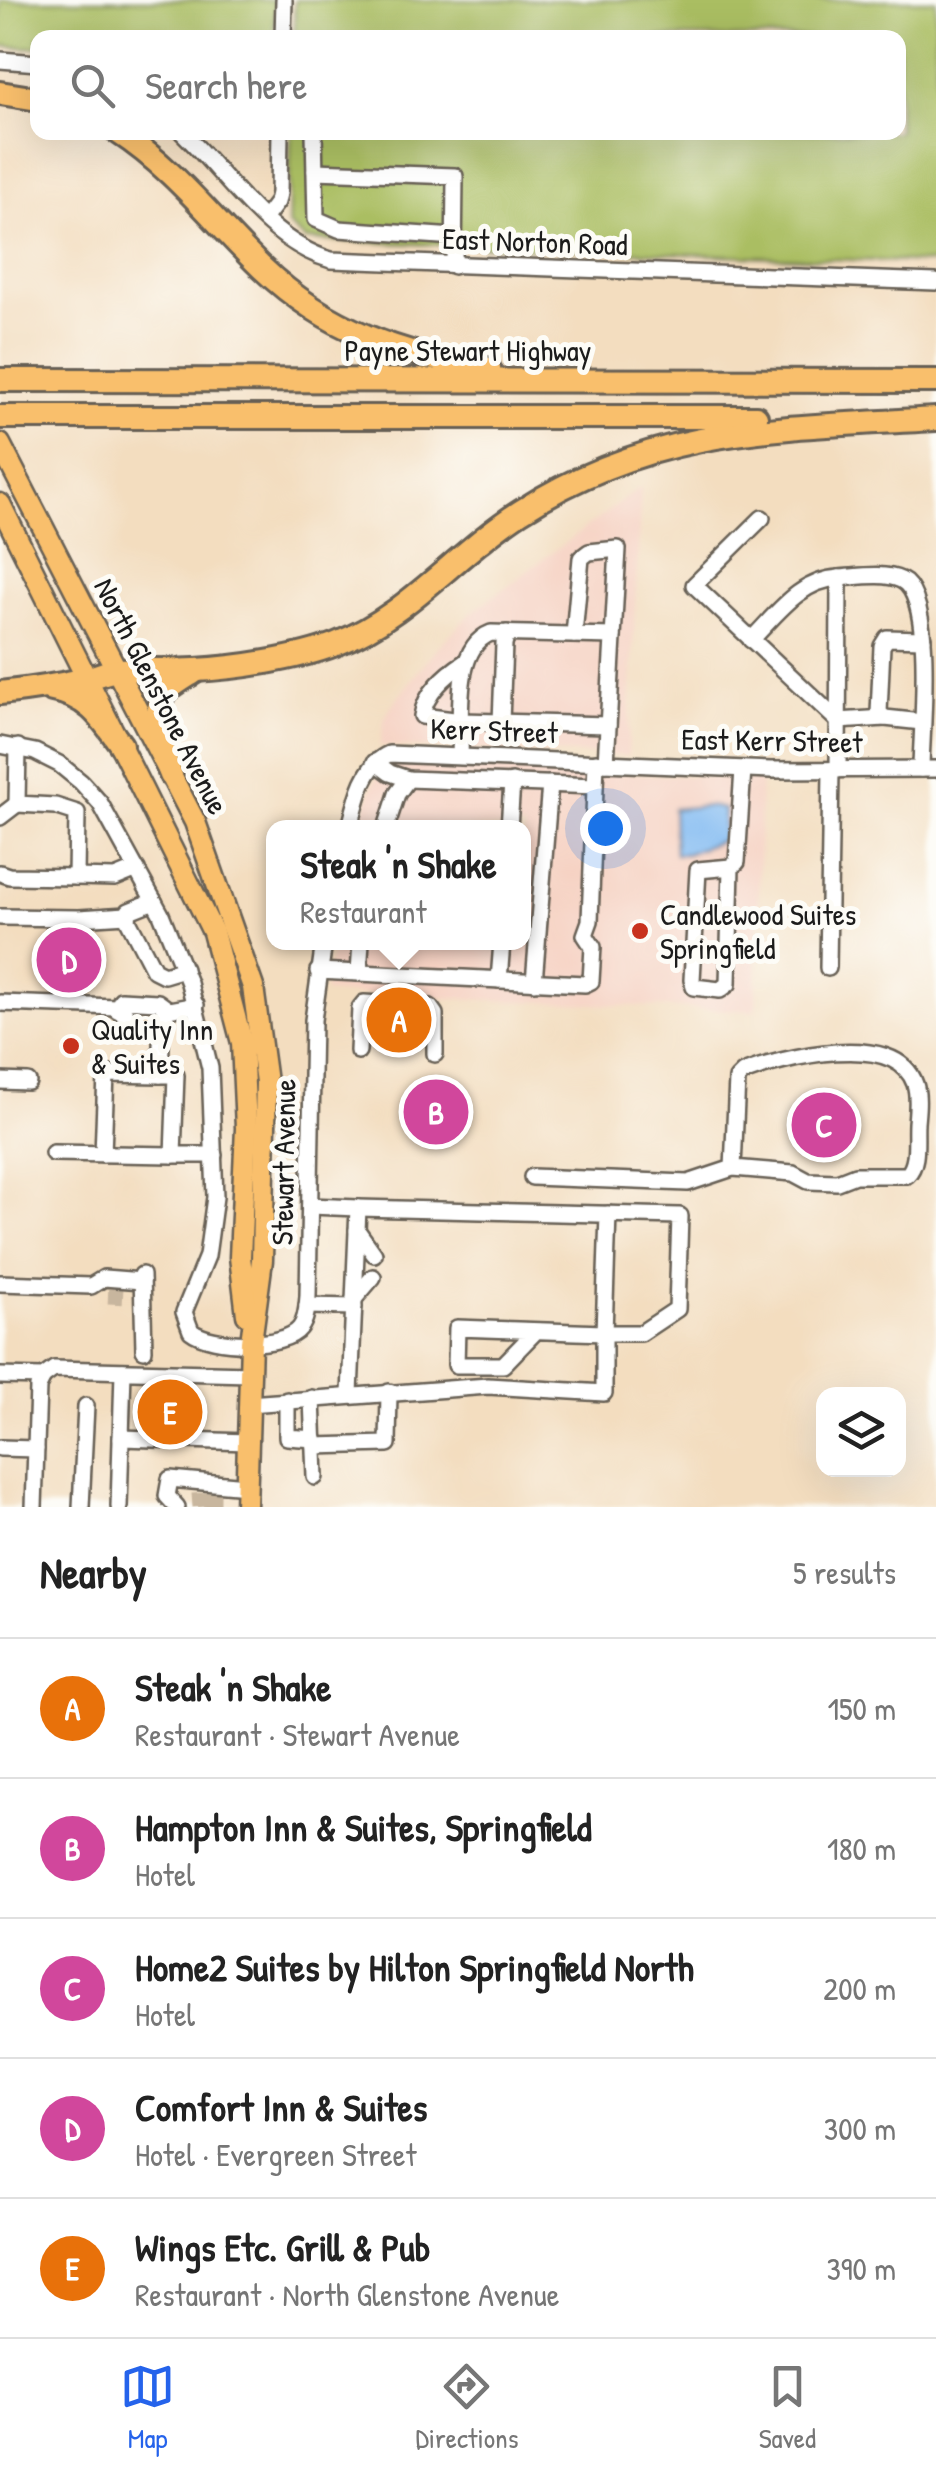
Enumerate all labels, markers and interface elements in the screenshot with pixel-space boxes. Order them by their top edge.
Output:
search box [30,30,906,140]
icon: search [65,58,120,113]
text: Search here [145,59,307,111]
street label: East Norton Road [442,218,629,264]
street label: Payne Stewart Highway [345,330,591,370]
street label: North Glenstone Avenue [85,571,239,821]
street label: Kerr Street [430,708,559,752]
street label: East Kerr Street [681,718,864,762]
your location [580,803,631,854]
popup [266,820,531,950]
text: Steak 'n Shake [300,838,497,890]
text: Restaurant [300,890,427,933]
place label: Candlewood Suites Springfield [660,894,856,968]
marker: Candlewood Suites Springfield [629,920,651,942]
pin: D [36,922,102,998]
pin: A [366,982,432,1058]
place label: Quality Inn & Suites [91,1009,213,1083]
marker: Quality Inn & Suites [60,1035,82,1057]
pin: B [404,1074,468,1150]
street label: Stewart Avenue [262,1078,304,1246]
pin: C [792,1088,856,1162]
pin: E [138,1374,202,1450]
map controls [816,1387,906,1477]
button: layers [816,1387,906,1477]
text: Nearby [40,1544,147,1601]
text: 5 results [793,1551,896,1594]
text: Steak 'n Shake [135,1661,331,1713]
text: A [65,1687,80,1730]
text: 150 m [827,1687,896,1730]
text: Restaurant · Stewart Avenue [135,1713,460,1756]
text: Hampton Inn & Suites, Springfield [135,1801,592,1853]
text: B [64,1827,81,1870]
text: 180 m [827,1827,896,1870]
text: Hotel [135,1853,195,1896]
text: Home2 Suites by Hilton Springfield North [135,1941,694,1993]
text: C [64,1967,81,2010]
text: 200 m [823,1967,896,2010]
text: Hotel [135,1993,195,2036]
text: Comfort Inn & Suites [135,2081,427,2133]
text: D [65,2107,80,2150]
text: 300 m [824,2107,896,2150]
text: Hotel · Evergreen Street [135,2133,417,2176]
text: Wings Etc. Grill & Pub [135,2221,430,2273]
text: E [65,2247,80,2290]
text: 390 m [826,2247,896,2290]
text: Restaurant · North Glenstone Avenue [135,2273,559,2316]
tab: Map [120,2359,175,2457]
tab: Directions [415,2359,518,2457]
tab: Saved [759,2359,816,2457]

